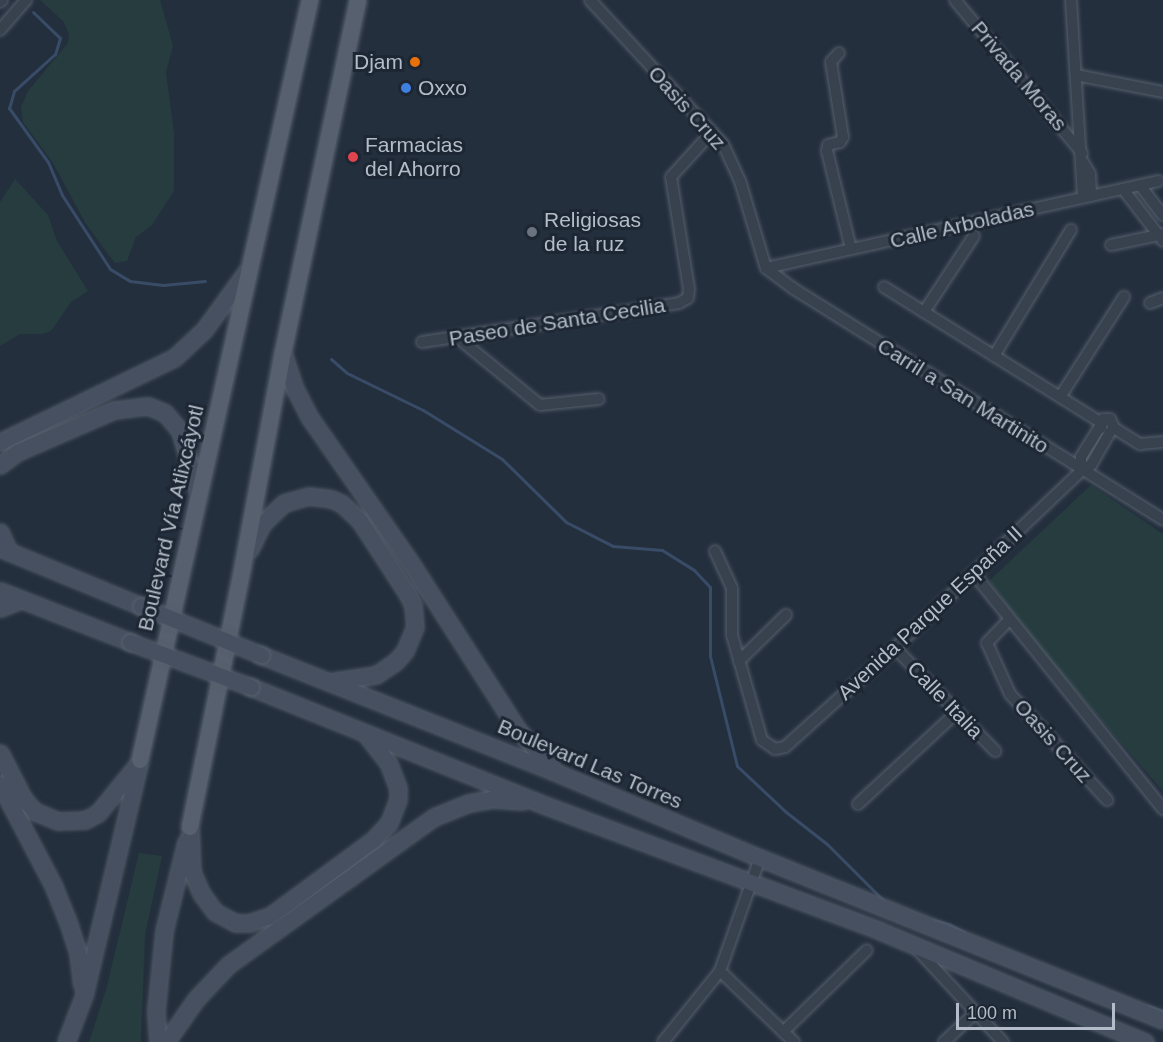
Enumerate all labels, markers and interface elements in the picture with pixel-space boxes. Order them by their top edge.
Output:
street label: Privada Moras [966,16,1072,136]
place label: Djam [354,49,403,75]
marker: Djam [408,55,422,69]
street label: Oasis Cruz [643,61,731,155]
place label: Oxxo [418,75,467,101]
marker: Oxxo [399,81,413,95]
place label: Farmacias del Ahorro [365,132,463,182]
marker: Farmacias del Ahorro [346,150,360,164]
street label: Calle Arboladas [887,196,1037,254]
place label: Religiosas de la ruz [544,207,641,257]
marker: Religiosas de la ruz [525,225,539,239]
street label: Paseo de Santa Cecilia [447,292,667,352]
street label: Carril a San Martinito [873,333,1053,459]
street label: Boulevard Vía Atlixcáyotl [133,402,209,634]
street label: Avenida Parque España II [832,521,1028,705]
street label: Calle Italia [902,656,988,744]
street label: Oasis Cruz [1009,694,1097,788]
street label: Boulevard Las Torres [494,714,686,814]
scale bar [959,991,1118,1029]
text: 100 m [967,1003,1017,1023]

